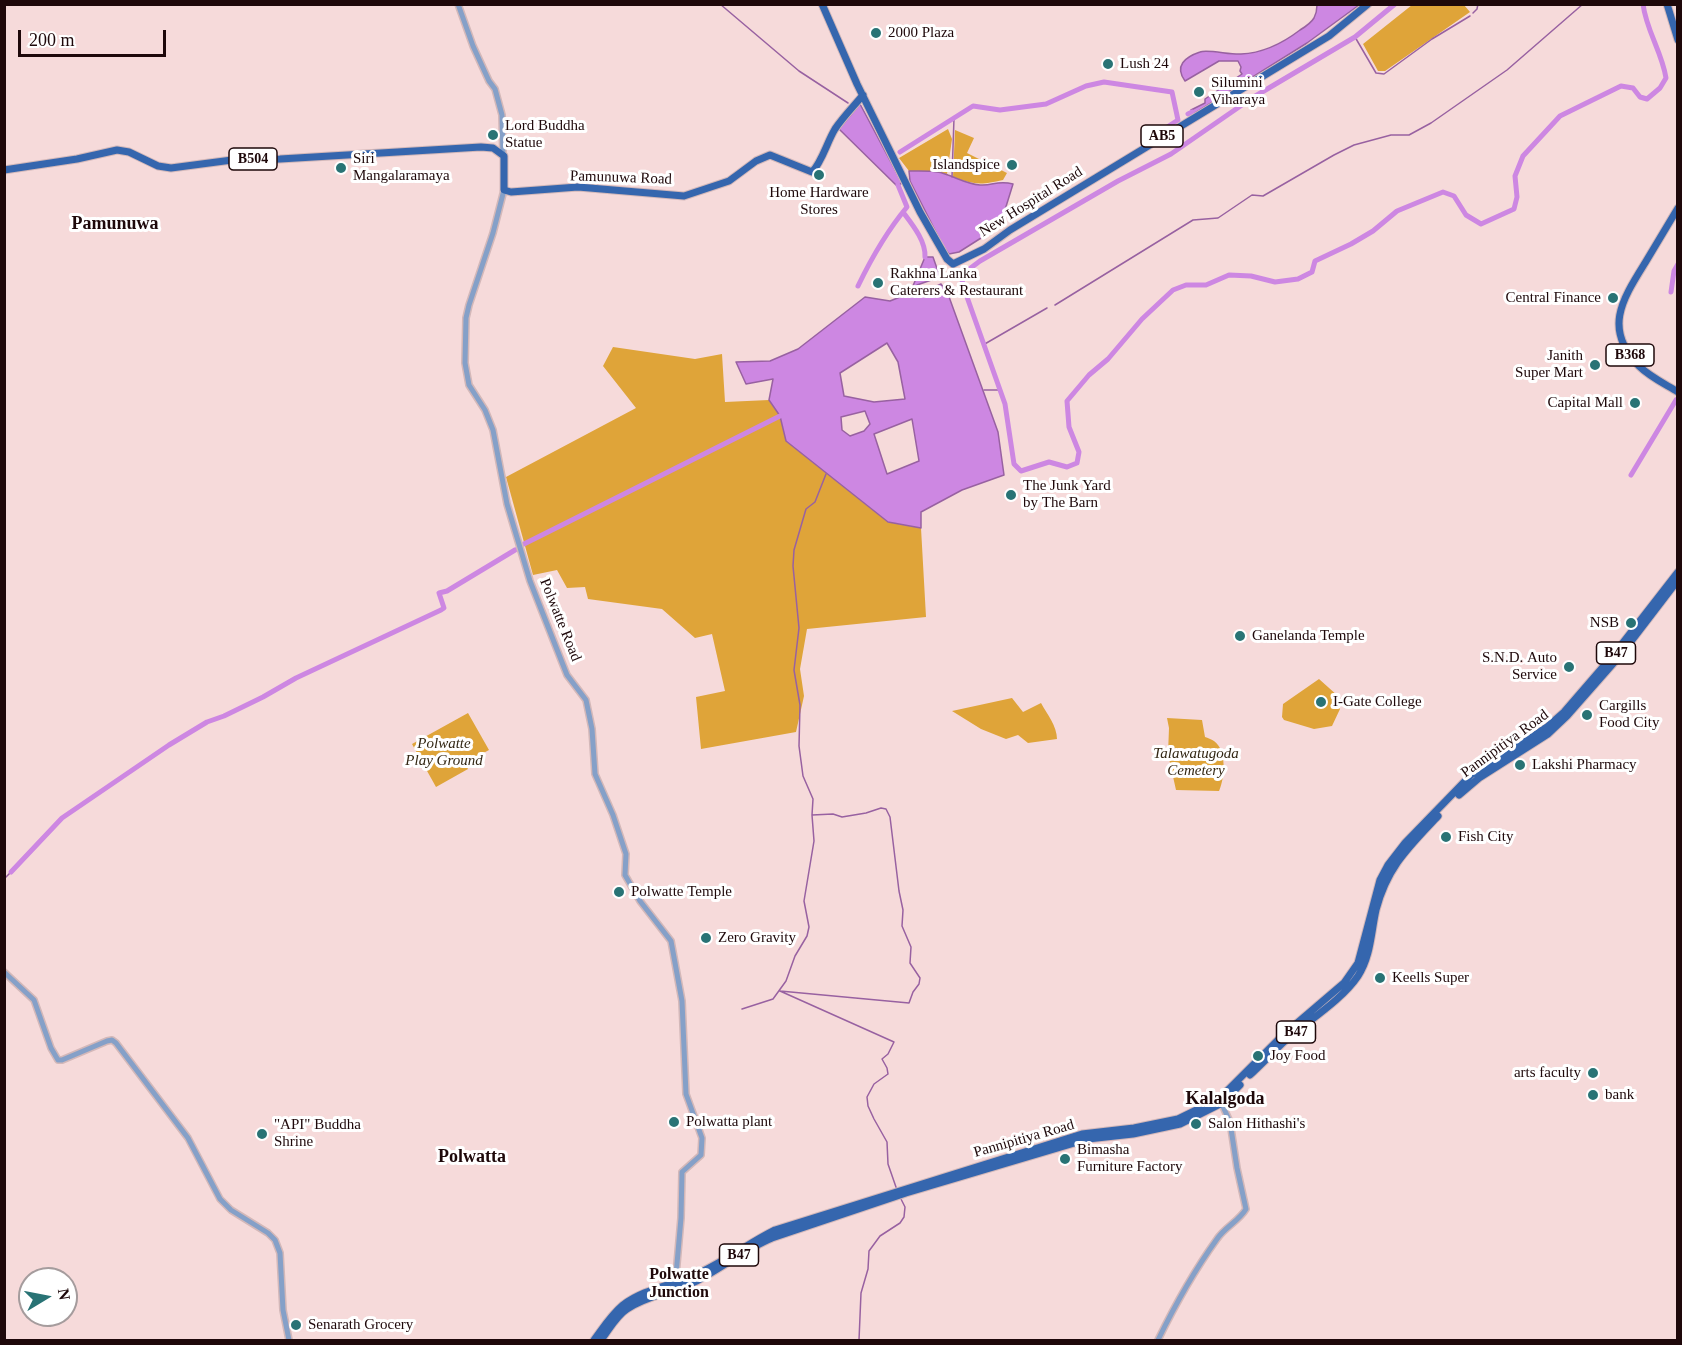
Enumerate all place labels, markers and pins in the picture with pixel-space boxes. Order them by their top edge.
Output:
place label: 2000 Plaza [888,24,967,42]
marker: 2000 Plaza [869,26,883,40]
place label: Lush 24 [1120,55,1178,73]
marker: Lush 24 [1101,57,1115,71]
place label: Silumini Viharaya [1211,74,1272,109]
marker: Silumini Viharaya [1192,85,1206,99]
place label: Lord Buddha Statue [505,117,600,152]
marker: Lord Buddha Statue [486,128,500,142]
place label: Siri Mangalaramaya [353,150,467,185]
place label: Islandspice [921,156,1000,174]
marker: Islandspice [1005,158,1019,172]
marker: Siri Mangalaramaya [334,161,348,175]
marker: Home Hardware Stores [812,168,826,182]
place label: Home Hardware Stores [759,184,879,219]
place label: Rakhna Lanka Caterers & Restaurant [890,265,1053,300]
marker: Rakhna Lanka Caterers & Restaurant [871,276,885,290]
place label: Central Finance [1488,289,1601,307]
marker: Central Finance [1606,291,1620,305]
place label: Janith Super Mart [1500,347,1583,382]
marker: Janith Super Mart [1588,358,1602,372]
place label: Capital Mall [1537,394,1623,412]
marker: Capital Mall [1628,396,1642,410]
place label: The Junk Yard by The Barn [1023,477,1126,512]
marker: The Junk Yard by The Barn [1004,488,1018,502]
place label: NSB [1590,614,1619,632]
marker: NSB [1624,616,1638,630]
place label: Ganelanda Temple [1252,627,1387,645]
marker: Ganelanda Temple [1233,629,1247,643]
place label: S.N.D. Auto Service [1474,649,1557,684]
marker: S.N.D. Auto Service [1562,660,1576,674]
place label: I-Gate College [1333,693,1436,711]
marker: I-Gate College [1314,695,1328,709]
place label: Cargills Food City [1599,697,1668,732]
marker: Cargills Food City [1580,708,1594,722]
place label: Lakshi Pharmacy [1532,756,1654,774]
marker: Lakshi Pharmacy [1513,758,1527,772]
place label: Fish City [1458,828,1520,846]
marker: Fish City [1439,830,1453,844]
place label: Polwatte Temple [631,883,751,901]
marker: Polwatte Temple [612,885,626,899]
place label: Zero Gravity [718,929,807,947]
marker: Zero Gravity [699,931,713,945]
place label: Keells Super [1392,969,1482,987]
marker: Keells Super [1373,971,1387,985]
place label: Joy Food [1270,1047,1333,1065]
marker: Joy Food [1251,1049,1265,1063]
place label: arts faculty [1499,1064,1581,1082]
marker: arts faculty [1586,1066,1600,1080]
place label: bank [1605,1086,1640,1104]
marker: bank [1586,1088,1600,1102]
place label: Polwatta plant [686,1113,791,1131]
marker: Polwatta plant [667,1115,681,1129]
place label: Salon Hithashi's [1208,1115,1323,1133]
place label: "API" Buddha Shrine [274,1116,373,1151]
marker: Salon Hithashi's [1189,1117,1203,1131]
marker: "API" Buddha Shrine [255,1127,269,1141]
place label: Bimasha Furniture Factory [1077,1141,1202,1176]
marker: Bimasha Furniture Factory [1058,1152,1072,1166]
place label: Senarath Grocery [308,1316,434,1334]
marker: Senarath Grocery [289,1318,303,1332]

